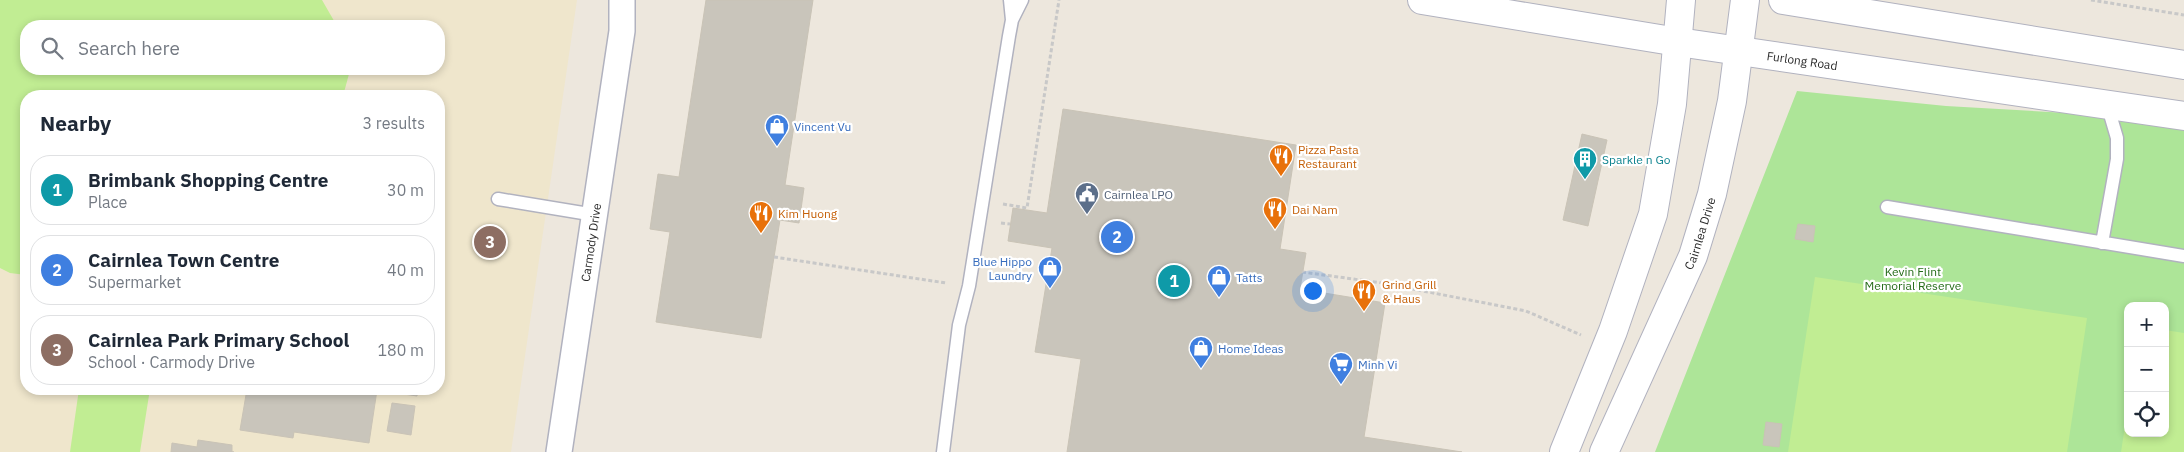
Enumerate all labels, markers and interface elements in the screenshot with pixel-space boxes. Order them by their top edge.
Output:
search box [20,20,445,75]
icon: search [38,34,66,62]
text: Search here [78,36,180,60]
street label: Furlong Road [1766,48,1839,73]
text: Nearby [40,109,111,137]
text: 3 results [362,113,425,133]
shop icon: Vincent Vu [764,113,790,147]
place label: Vincent Vu [794,119,851,134]
place label: Pizza Pasta Restaurant [1298,142,1359,171]
restaurant icon: Pizza Pasta Restaurant [1268,143,1294,177]
building icon: Sparkle n Go [1572,146,1598,180]
place label: Sparkle n Go [1602,152,1671,167]
text: Brimbank Shopping Centre [88,168,329,192]
text: 1 [52,180,62,200]
text: 30 m [387,180,424,200]
public building icon: Cairnlea LPO [1074,181,1100,215]
place label: Cairnlea LPO [1104,187,1173,202]
text: Place [88,192,127,212]
street label: Cairnlea Drive [1680,195,1718,272]
restaurant icon: Dai Nam [1262,196,1288,230]
restaurant icon: Kim Huong [748,200,774,234]
street label: Carmody Drive [577,202,604,283]
place label: Dai Nam [1292,202,1338,217]
place label: Kim Huong [778,206,838,221]
pin: 2 [1101,218,1133,256]
pin: 3 [474,223,506,261]
text: Cairnlea Town Centre [88,248,279,272]
place label: Blue Hippo Laundry [973,254,1032,283]
shop icon: Blue Hippo Laundry [1037,255,1063,289]
text: 2 [52,260,62,280]
text: 40 m [387,260,424,280]
pin: 1 [1158,262,1190,300]
shop icon: Tatts [1206,264,1232,298]
park label: Kevin Flint Memorial Reserve [1865,264,1962,293]
place label: Tatts [1236,270,1263,285]
text: Supermarket [88,272,181,292]
place label: Grind Grill & Haus [1382,277,1437,306]
your location [1300,278,1326,304]
restaurant icon: Grind Grill & Haus [1351,278,1377,312]
map controls [2124,302,2169,437]
button: + [2124,302,2169,347]
text: Cairnlea Park Primary School [88,328,349,352]
shop icon: Home Ideas [1188,335,1214,369]
text: 3 [52,340,62,360]
text: 180 m [377,340,424,360]
place label: Home Ideas [1218,341,1284,356]
button: − [2124,347,2169,392]
supermarket icon: Minh Vi [1328,351,1354,385]
text: School · Carmody Drive [88,352,255,372]
place label: Minh Vi [1358,357,1398,372]
button: locate [2124,392,2169,437]

